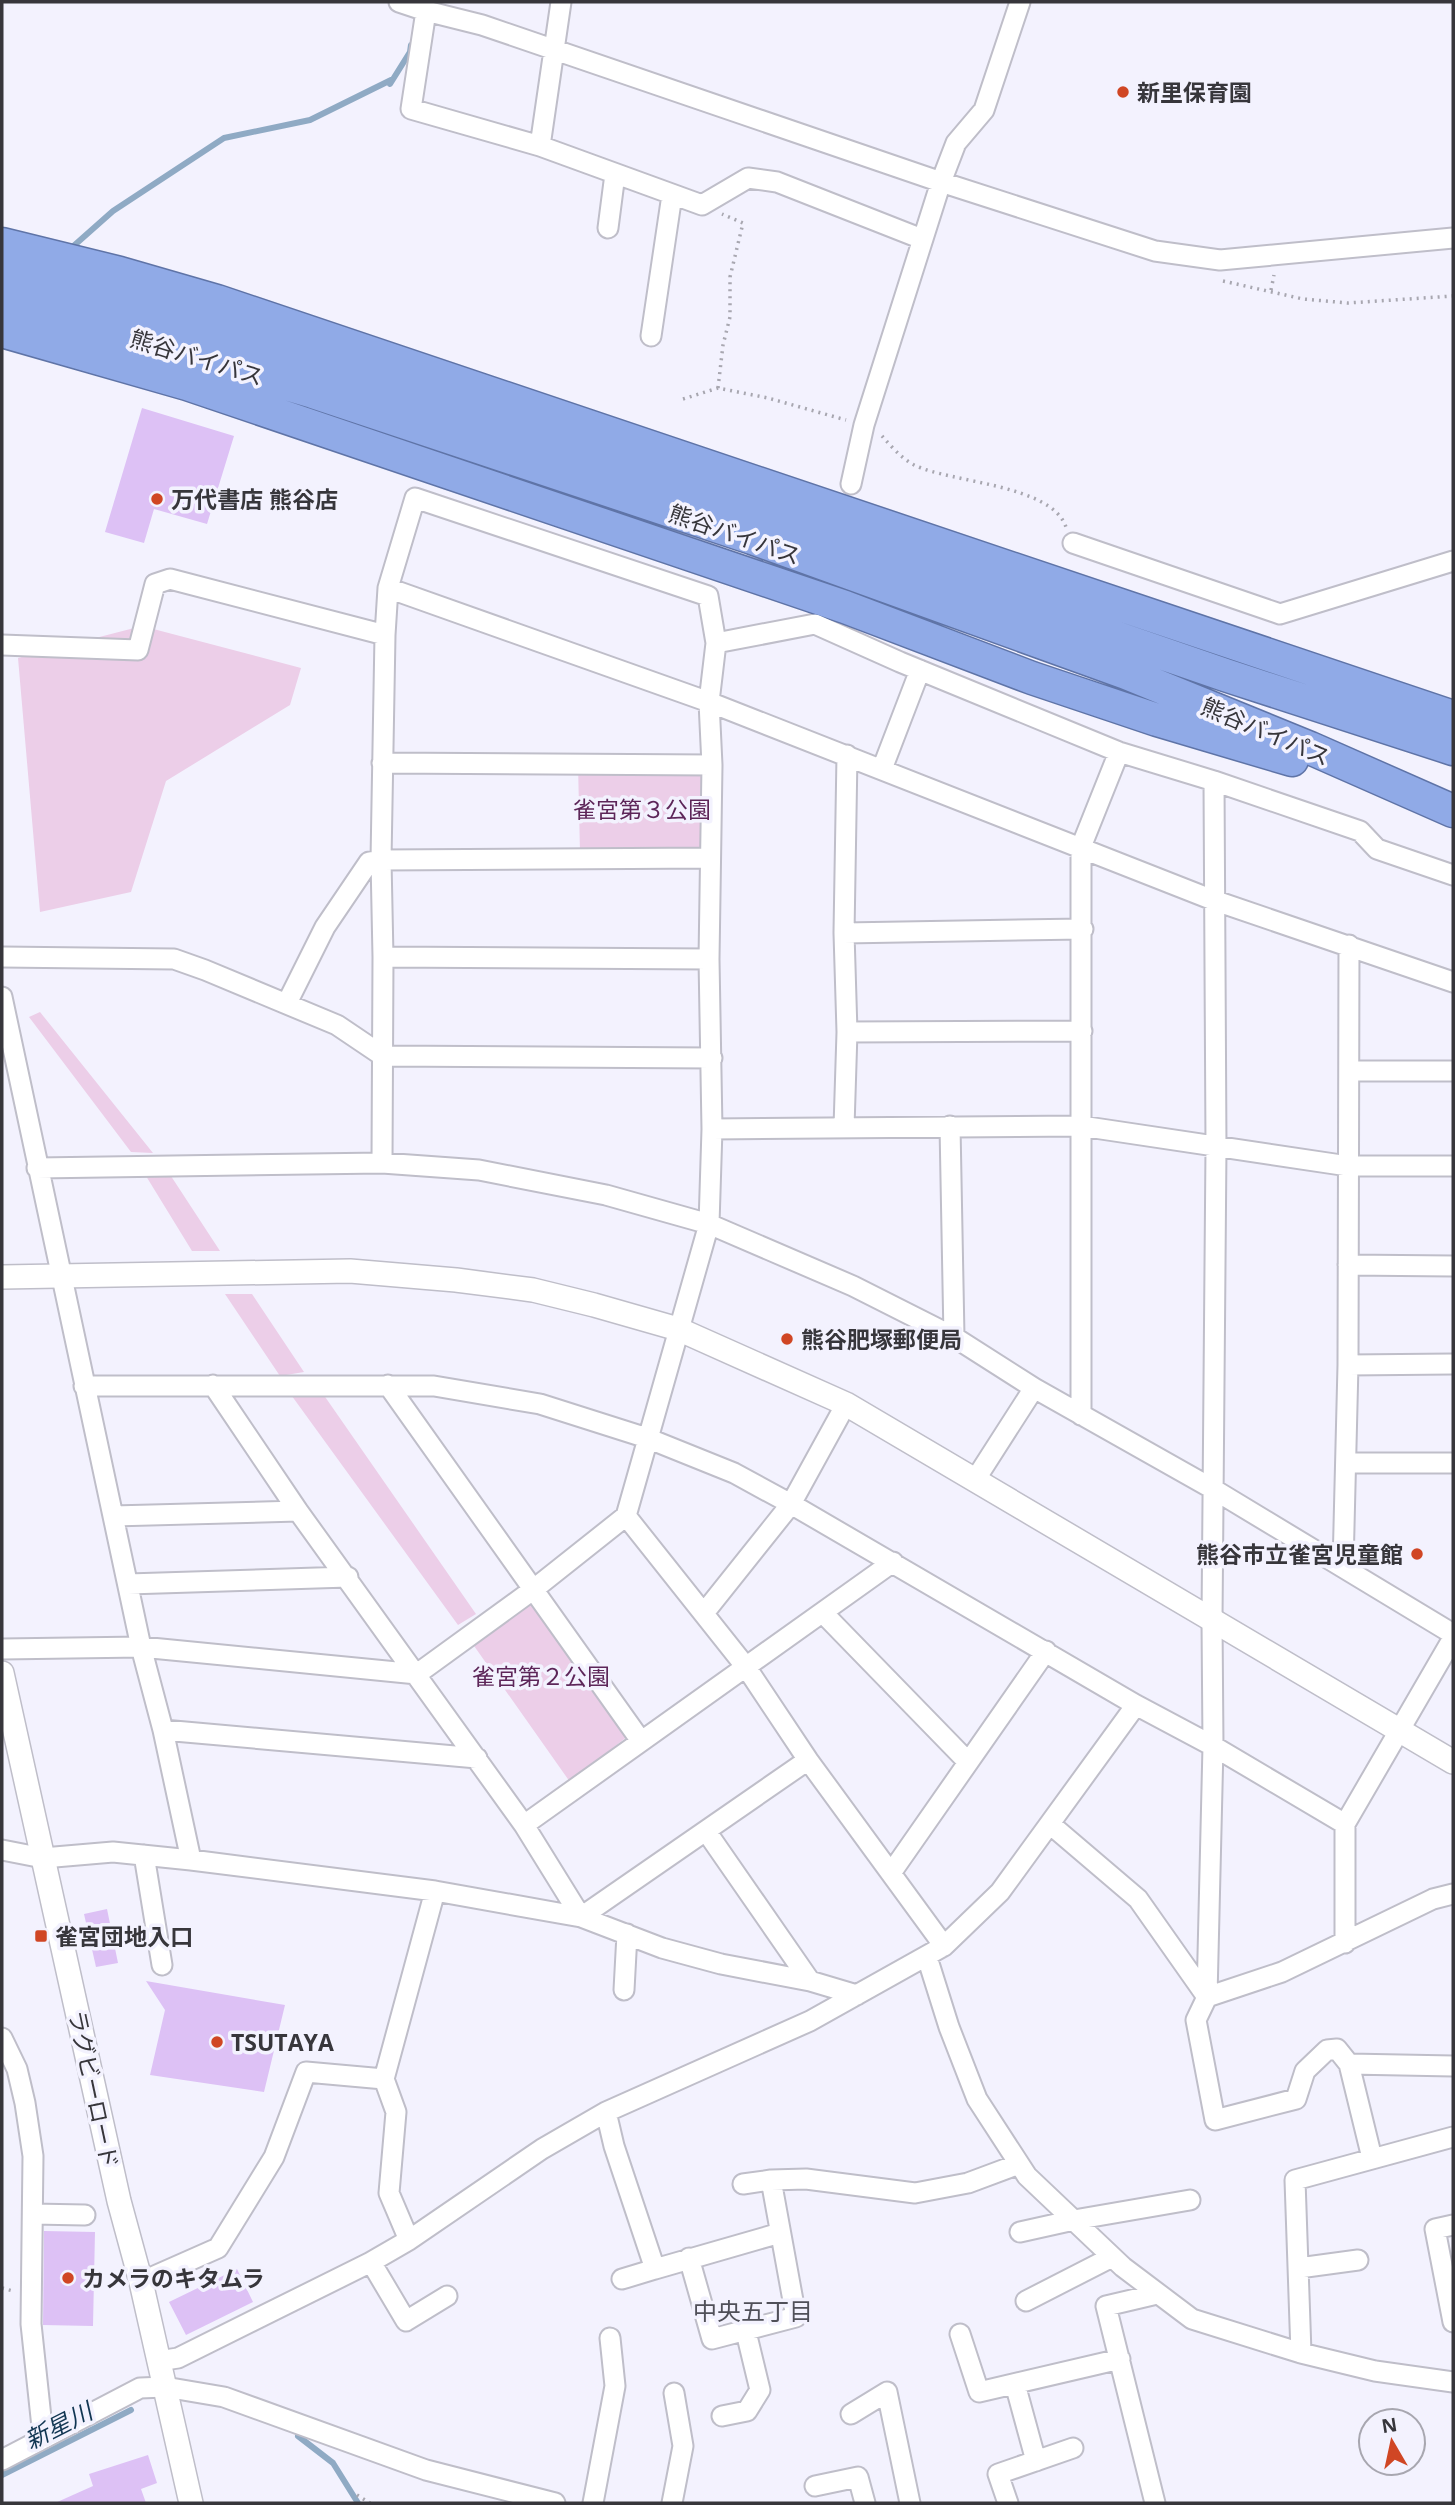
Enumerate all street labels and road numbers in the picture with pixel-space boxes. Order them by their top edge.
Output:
street label: 熊谷バイパス [127,322,267,392]
street label: 熊谷バイパス [665,496,805,572]
street label: 熊谷バイパス [1196,689,1336,773]
street label: ラグビーロード [62,2007,126,2171]

